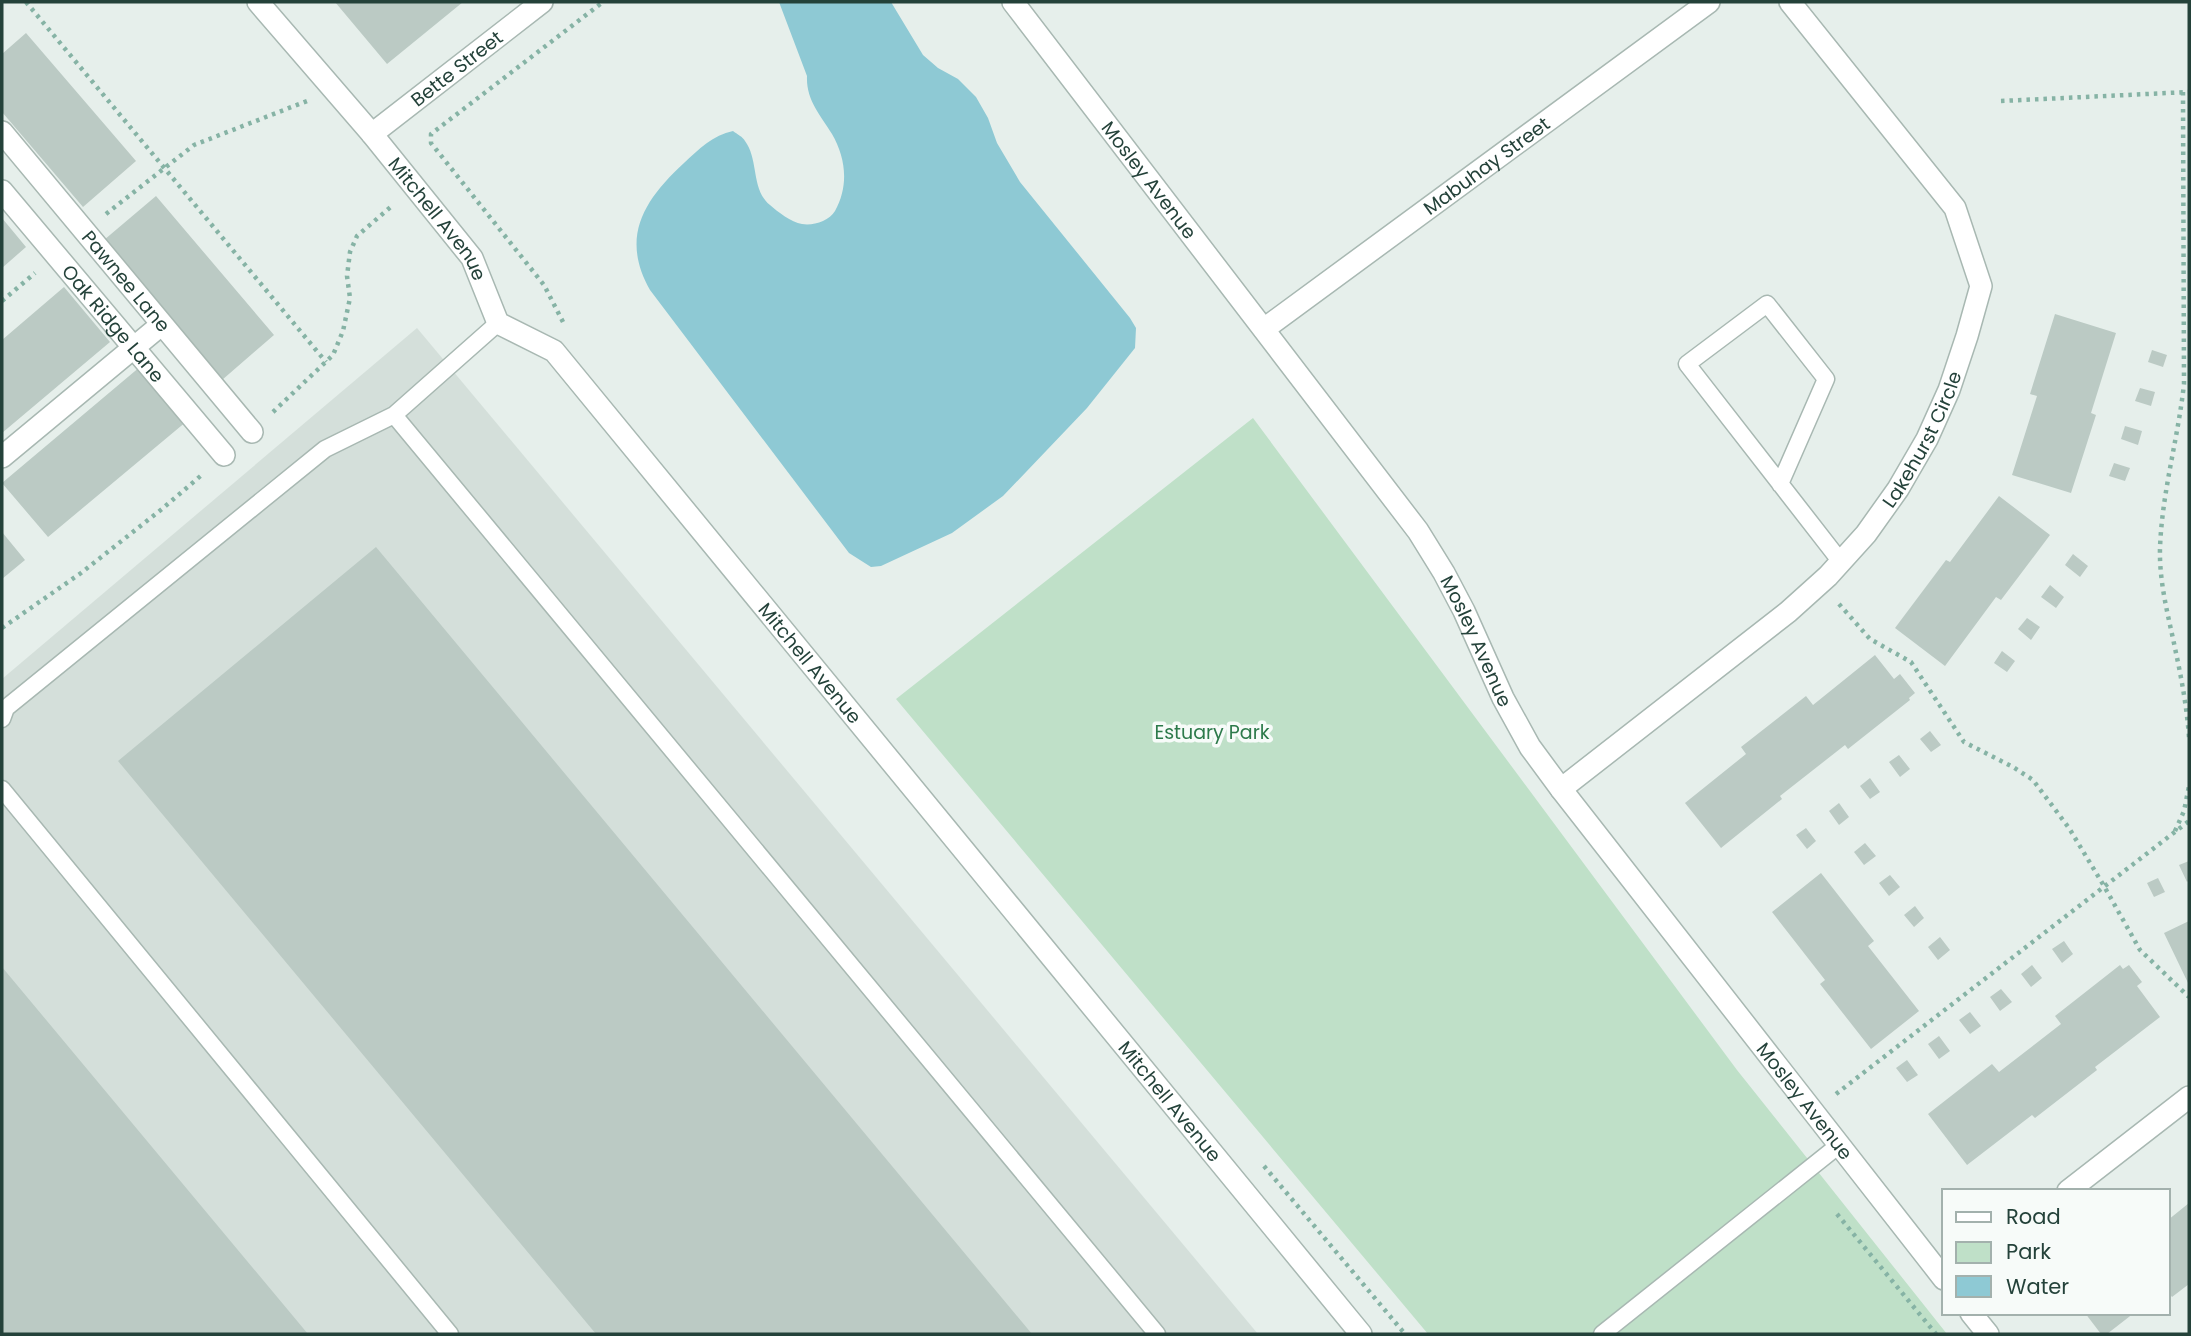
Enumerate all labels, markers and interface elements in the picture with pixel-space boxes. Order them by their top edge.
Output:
street label: Bette Street [405,24,509,113]
street label: Mabuhay Street [1418,110,1555,221]
street label: Mosley Avenue [1095,116,1203,245]
street label: Mitchell Avenue [382,151,493,285]
street label: Pawnee Lane [75,225,176,338]
street label: Oak Ridge Lane [55,259,170,388]
street label: Lakehurst Circle [1876,368,1968,513]
street label: Mosley Avenue [1434,571,1518,712]
street label: Mitchell Avenue [752,597,868,730]
park label: Estuary Park [1154,719,1270,746]
street label: Mitchell Avenue [1112,1035,1227,1168]
street label: Mosley Avenue [1750,1037,1859,1166]
legend [1942,1189,2170,1315]
text: Road [2006,1202,2061,1231]
text: Park [2006,1237,2051,1266]
text: Water [2006,1272,2069,1301]

